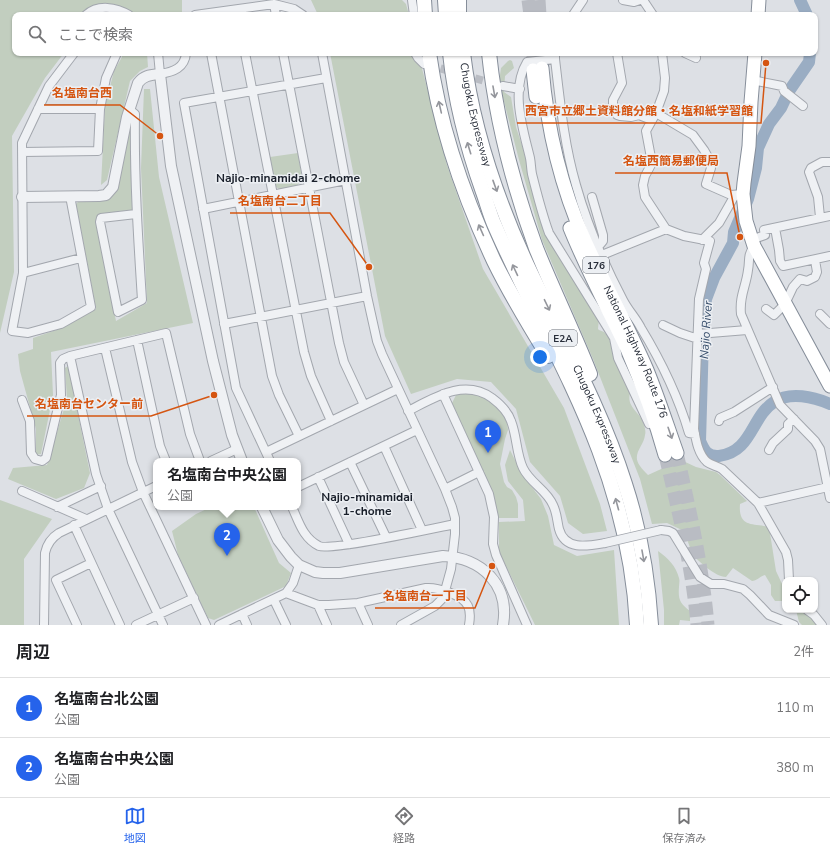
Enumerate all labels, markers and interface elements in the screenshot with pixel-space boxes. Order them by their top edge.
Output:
search box [12,12,818,56]
icon: search [26,23,48,45]
text: ここで検索 [58,25,133,45]
street label: Chugoku Expressway [456,62,495,169]
callout: 名塩南台西 [44,81,120,105]
text: 名塩南台西 [52,85,112,101]
one-way arrow [490,85,498,98]
callout: 西宮市立郷土資料館分館・名塩和紙学習館 [517,99,761,123]
one-way arrow [436,101,443,114]
text: 西宮市立郷土資料館分館・名塩和紙学習館 [525,103,753,119]
one-way arrow [465,142,472,155]
callout: 名塩西簡易郵便局 [615,149,727,173]
text: 名塩西簡易郵便局 [623,153,719,169]
district label: Najio-minamidai 2-chome [216,170,361,186]
one-way arrow [491,180,499,192]
callout: 名塩南台二丁目 [230,189,330,213]
text: 名塩南台二丁目 [238,193,322,209]
one-way arrow [476,225,484,237]
road number: 176 [583,257,609,273]
one-way arrow [511,264,518,276]
street label: National Highway Route 176 [600,283,671,420]
one-way arrow [544,299,551,311]
water label: Najio River [696,300,716,360]
road number: E2A [549,330,577,346]
your location [530,347,550,367]
street label: Chugoku Expressway [569,362,625,466]
callout: 名塩南台センター前 [27,392,151,416]
text: 名塩南台センター前 [35,396,143,412]
pin: 1 [475,420,501,453]
one-way arrow [667,427,674,440]
popup [153,458,301,510]
text: 名塩南台中央公園 [167,465,287,485]
text: 公園 [167,487,193,505]
district label: Najio-minamidai 1-chome [321,489,413,519]
one-way arrow [613,498,620,511]
pin: 2 [214,523,240,556]
one-way arrow [639,549,647,562]
map controls [782,577,818,613]
button: locate [782,577,818,613]
callout: 名塩南台一丁目 [375,584,475,608]
text: 名塩南台一丁目 [383,588,467,604]
text: 周辺 [16,641,50,664]
text: 2件 [793,643,814,661]
text: 名塩南台北公園 [54,689,159,709]
text: 1 [25,699,33,717]
text: 110 m [776,699,814,717]
text: 公園 [54,711,80,729]
text: 名塩南台中央公園 [54,749,174,769]
text: 2 [25,759,33,777]
text: 380 m [776,759,814,777]
text: 公園 [54,771,80,789]
tab: 地図 [124,805,146,846]
tab: 経路 [393,805,415,846]
tab: 保存済み [662,805,706,846]

